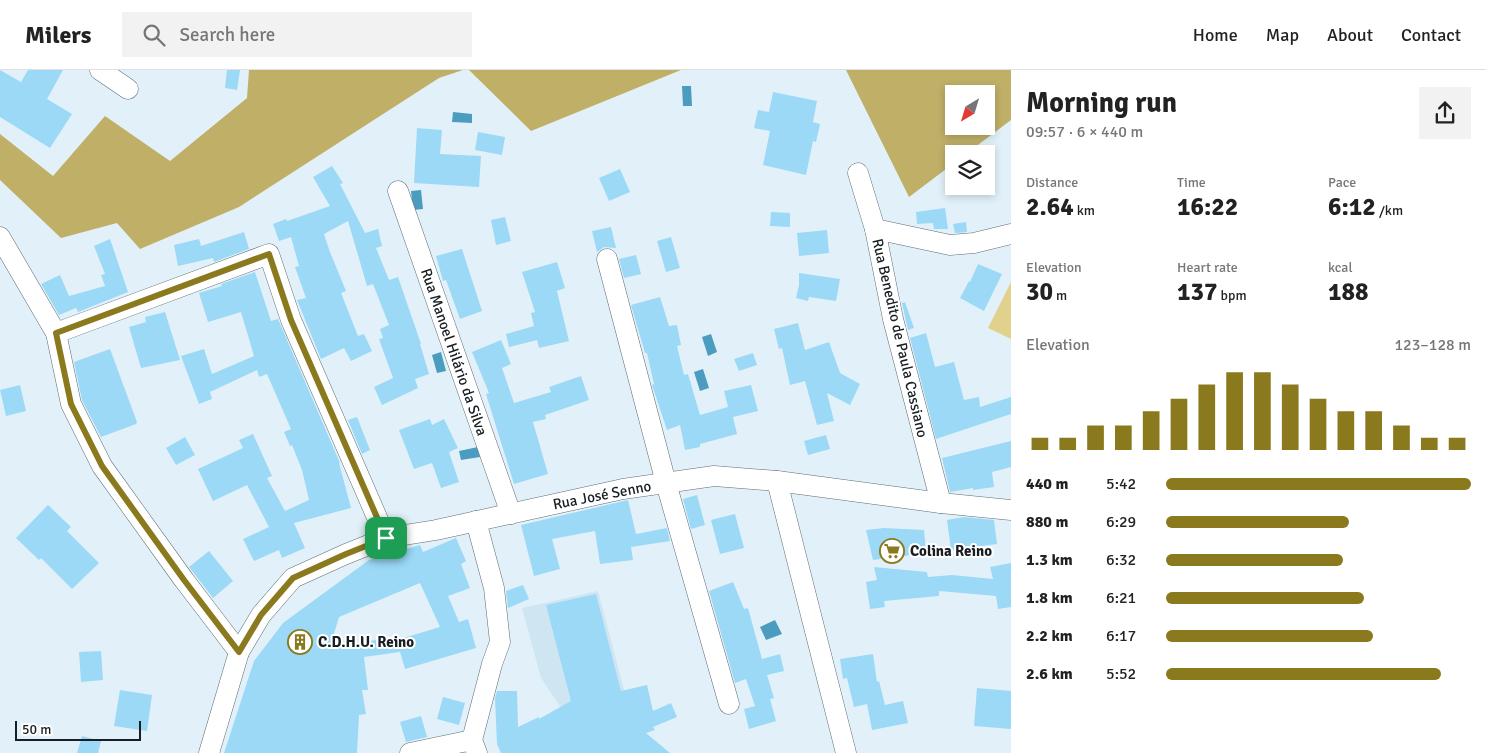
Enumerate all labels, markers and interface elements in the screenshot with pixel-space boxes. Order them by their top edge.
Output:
search box [122,12,472,57]
text: Milers [25,20,92,50]
icon: search [140,21,168,49]
text: Search here [180,23,275,47]
text: Home [1193,24,1238,46]
text: Map [1266,24,1299,46]
text: About [1327,24,1373,46]
text: Contact [1401,24,1461,46]
north arrow [945,85,995,135]
map controls [945,85,995,195]
text: Morning run [1026,86,1177,120]
button: share [1419,87,1471,139]
text: 09:57 · 6 × 440 m [1026,122,1143,142]
button: layers [945,145,995,195]
text: Distance [1026,174,1078,191]
text: Time [1177,174,1206,191]
text: Pace [1328,174,1356,191]
text: 2.64 [1026,191,1074,222]
text: 16:22 [1177,191,1238,222]
text: 6:12 [1328,191,1376,222]
text: km [1074,202,1095,219]
text: /km [1376,202,1403,219]
street label: Rua Benedito de Paula Cassiano [868,237,932,439]
text: Elevation [1026,259,1082,276]
text: Heart rate [1177,259,1238,276]
text: kcal [1328,259,1353,276]
street label: Rua Manoel Hilário da Silva [417,266,491,438]
text: 30 [1026,276,1053,307]
text: 137 [1177,276,1218,307]
text: 188 [1328,276,1369,307]
text: m [1053,287,1067,304]
text: bpm [1218,287,1247,304]
text: Elevation [1026,335,1090,355]
text: 123–128 m [1394,335,1471,355]
text: 440 m [1026,474,1068,494]
text: 5:42 [1106,474,1136,494]
street label: Rua José Senno [551,477,653,513]
text: 880 m [1026,512,1068,532]
text: 6:29 [1106,512,1136,532]
pin [365,517,407,559]
icon: arrive [372,524,400,552]
supermarket icon: Colina Reino [879,538,905,564]
place label: Colina Reino [910,542,992,560]
text: 1.3 km [1026,550,1073,570]
text: 6:32 [1106,550,1136,570]
text: 1.8 km [1026,588,1073,608]
text: 6:21 [1106,588,1136,608]
text: 2.2 km [1026,626,1073,646]
text: 6:17 [1106,626,1136,646]
building icon: C.D.H.U. Reino [287,629,313,655]
place label: C.D.H.U. Reino [318,633,414,651]
text: 2.6 km [1026,664,1073,684]
text: 5:52 [1106,664,1136,684]
scale bar [15,718,141,741]
text: 50 m [22,721,51,738]

